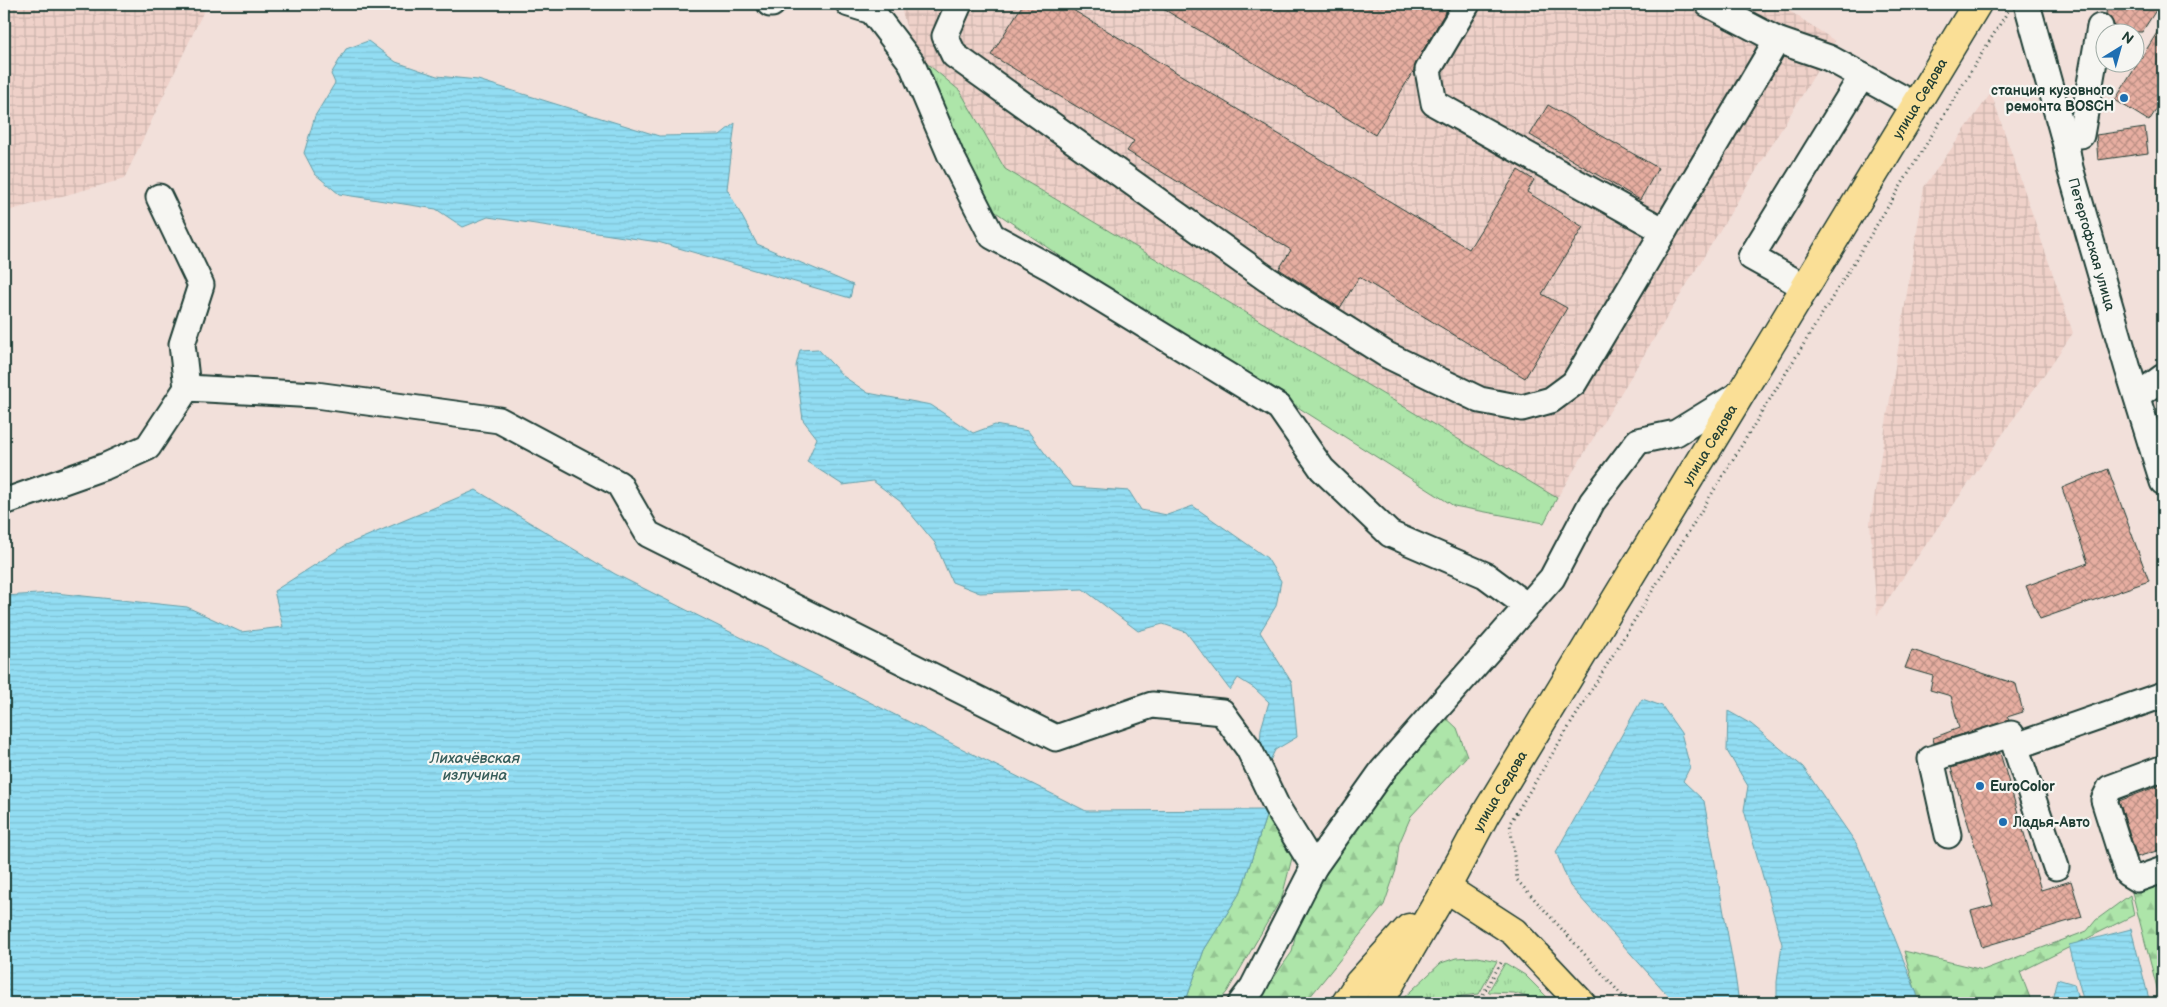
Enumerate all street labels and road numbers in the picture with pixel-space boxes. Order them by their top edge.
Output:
street label: улица Седова [1889,54,1951,142]
street label: Петергофская улица [2065,176,2119,313]
street label: улица Седова [1679,401,1741,488]
street label: улица Седова [1469,747,1531,834]

